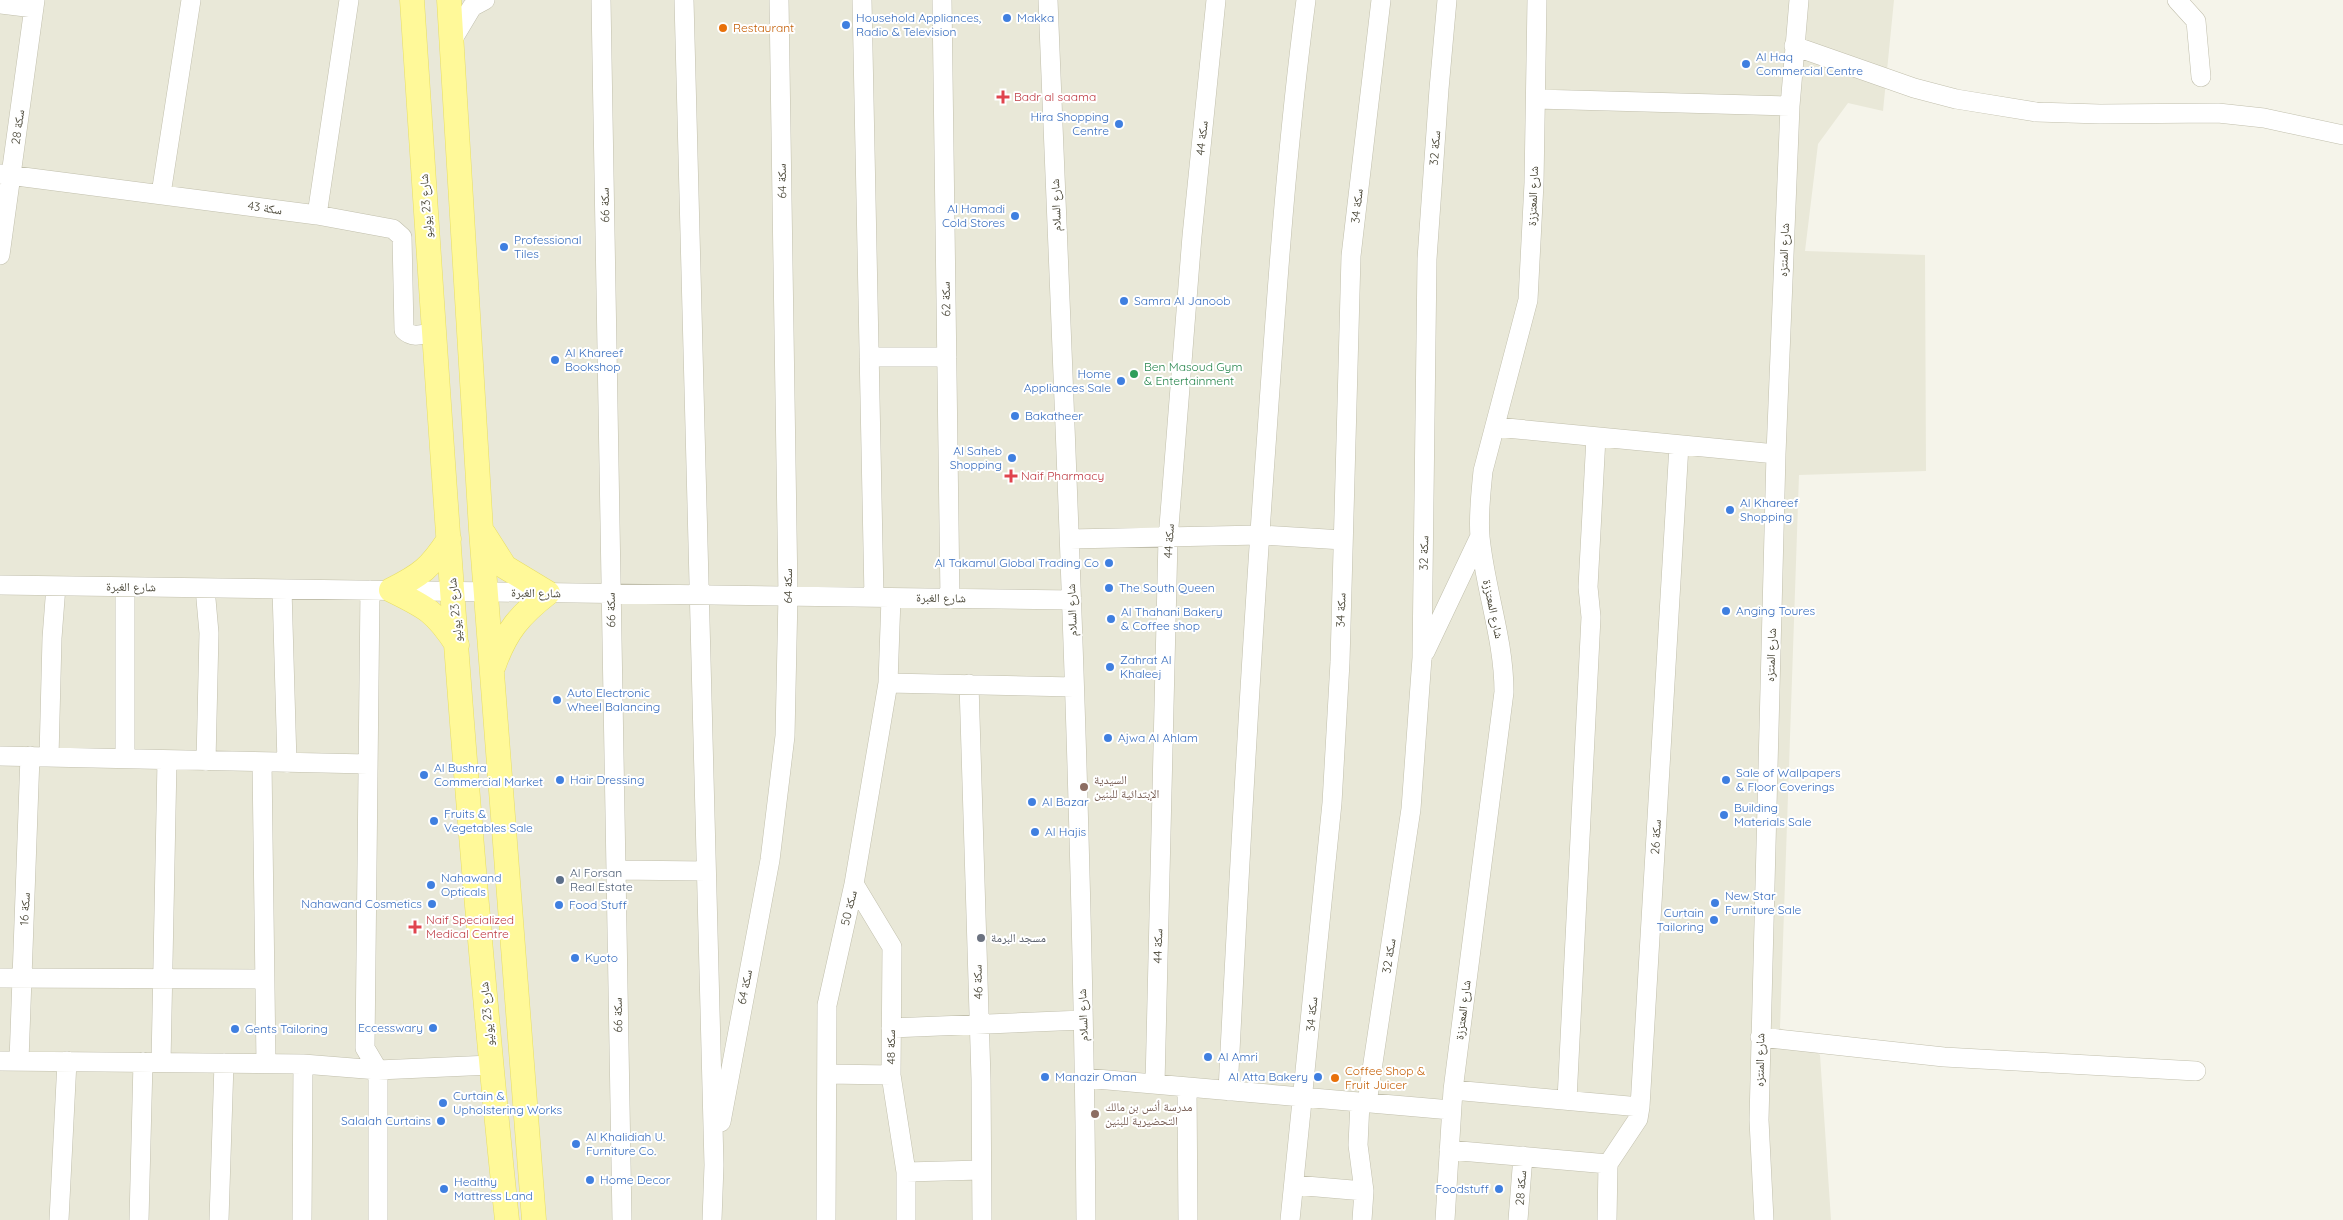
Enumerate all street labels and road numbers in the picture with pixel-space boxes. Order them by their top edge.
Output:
street label: سكة 28 [8,108,27,145]
street label: سكة 44 [1192,120,1211,156]
street label: سكة 32 [1426,130,1443,166]
street label: سكة 64 [774,163,789,199]
street label: شارع المعتززة [1524,166,1542,226]
street label: شارع 23 يوليو [416,173,436,239]
street label: شارع السلام [1047,178,1065,232]
street label: سكة 66 [597,187,612,223]
street label: سكة 34 [1347,188,1366,224]
street label: سكة 43 [247,198,283,217]
street label: شارع المنتزه [1775,223,1793,277]
street label: سكة 62 [938,281,953,317]
street label: سكة 44 [1160,523,1177,559]
street label: سكة 32 [1416,535,1431,571]
street label: سكة 64 [780,568,795,604]
street label: شارع 23 يوليو [444,577,466,643]
street label: شارع المعتززة [1479,578,1507,640]
street label: شارع الغبرة [106,579,156,595]
street label: شارع السلام [1063,583,1081,637]
street label: شارع الغبرة [511,585,561,601]
street label: شارع الغبرة [916,590,966,606]
street label: سكة 66 [603,592,618,628]
street label: سكة 34 [1332,592,1349,628]
street label: شارع المنتزه [1762,628,1780,682]
street label: سكة 26 [1647,819,1664,855]
street label: سكة 50 [837,889,860,927]
street label: سكة 16 [16,892,33,926]
street label: سكة 44 [1150,928,1165,964]
street label: سكة 32 [1378,937,1399,974]
street label: سكة 46 [969,964,986,1000]
street label: سكة 64 [734,968,755,1006]
street label: شارع المعتززة [1451,979,1475,1041]
street label: شارع 23 يوليو [476,981,498,1047]
street label: شارع السلام [1074,988,1092,1042]
street label: سكة 34 [1303,996,1320,1032]
street label: سكة 66 [610,997,625,1033]
street label: سكة 48 [883,1029,898,1064]
street label: شارع المنتزه [1752,1033,1768,1087]
street label: سكة 28 [1512,1170,1529,1206]

